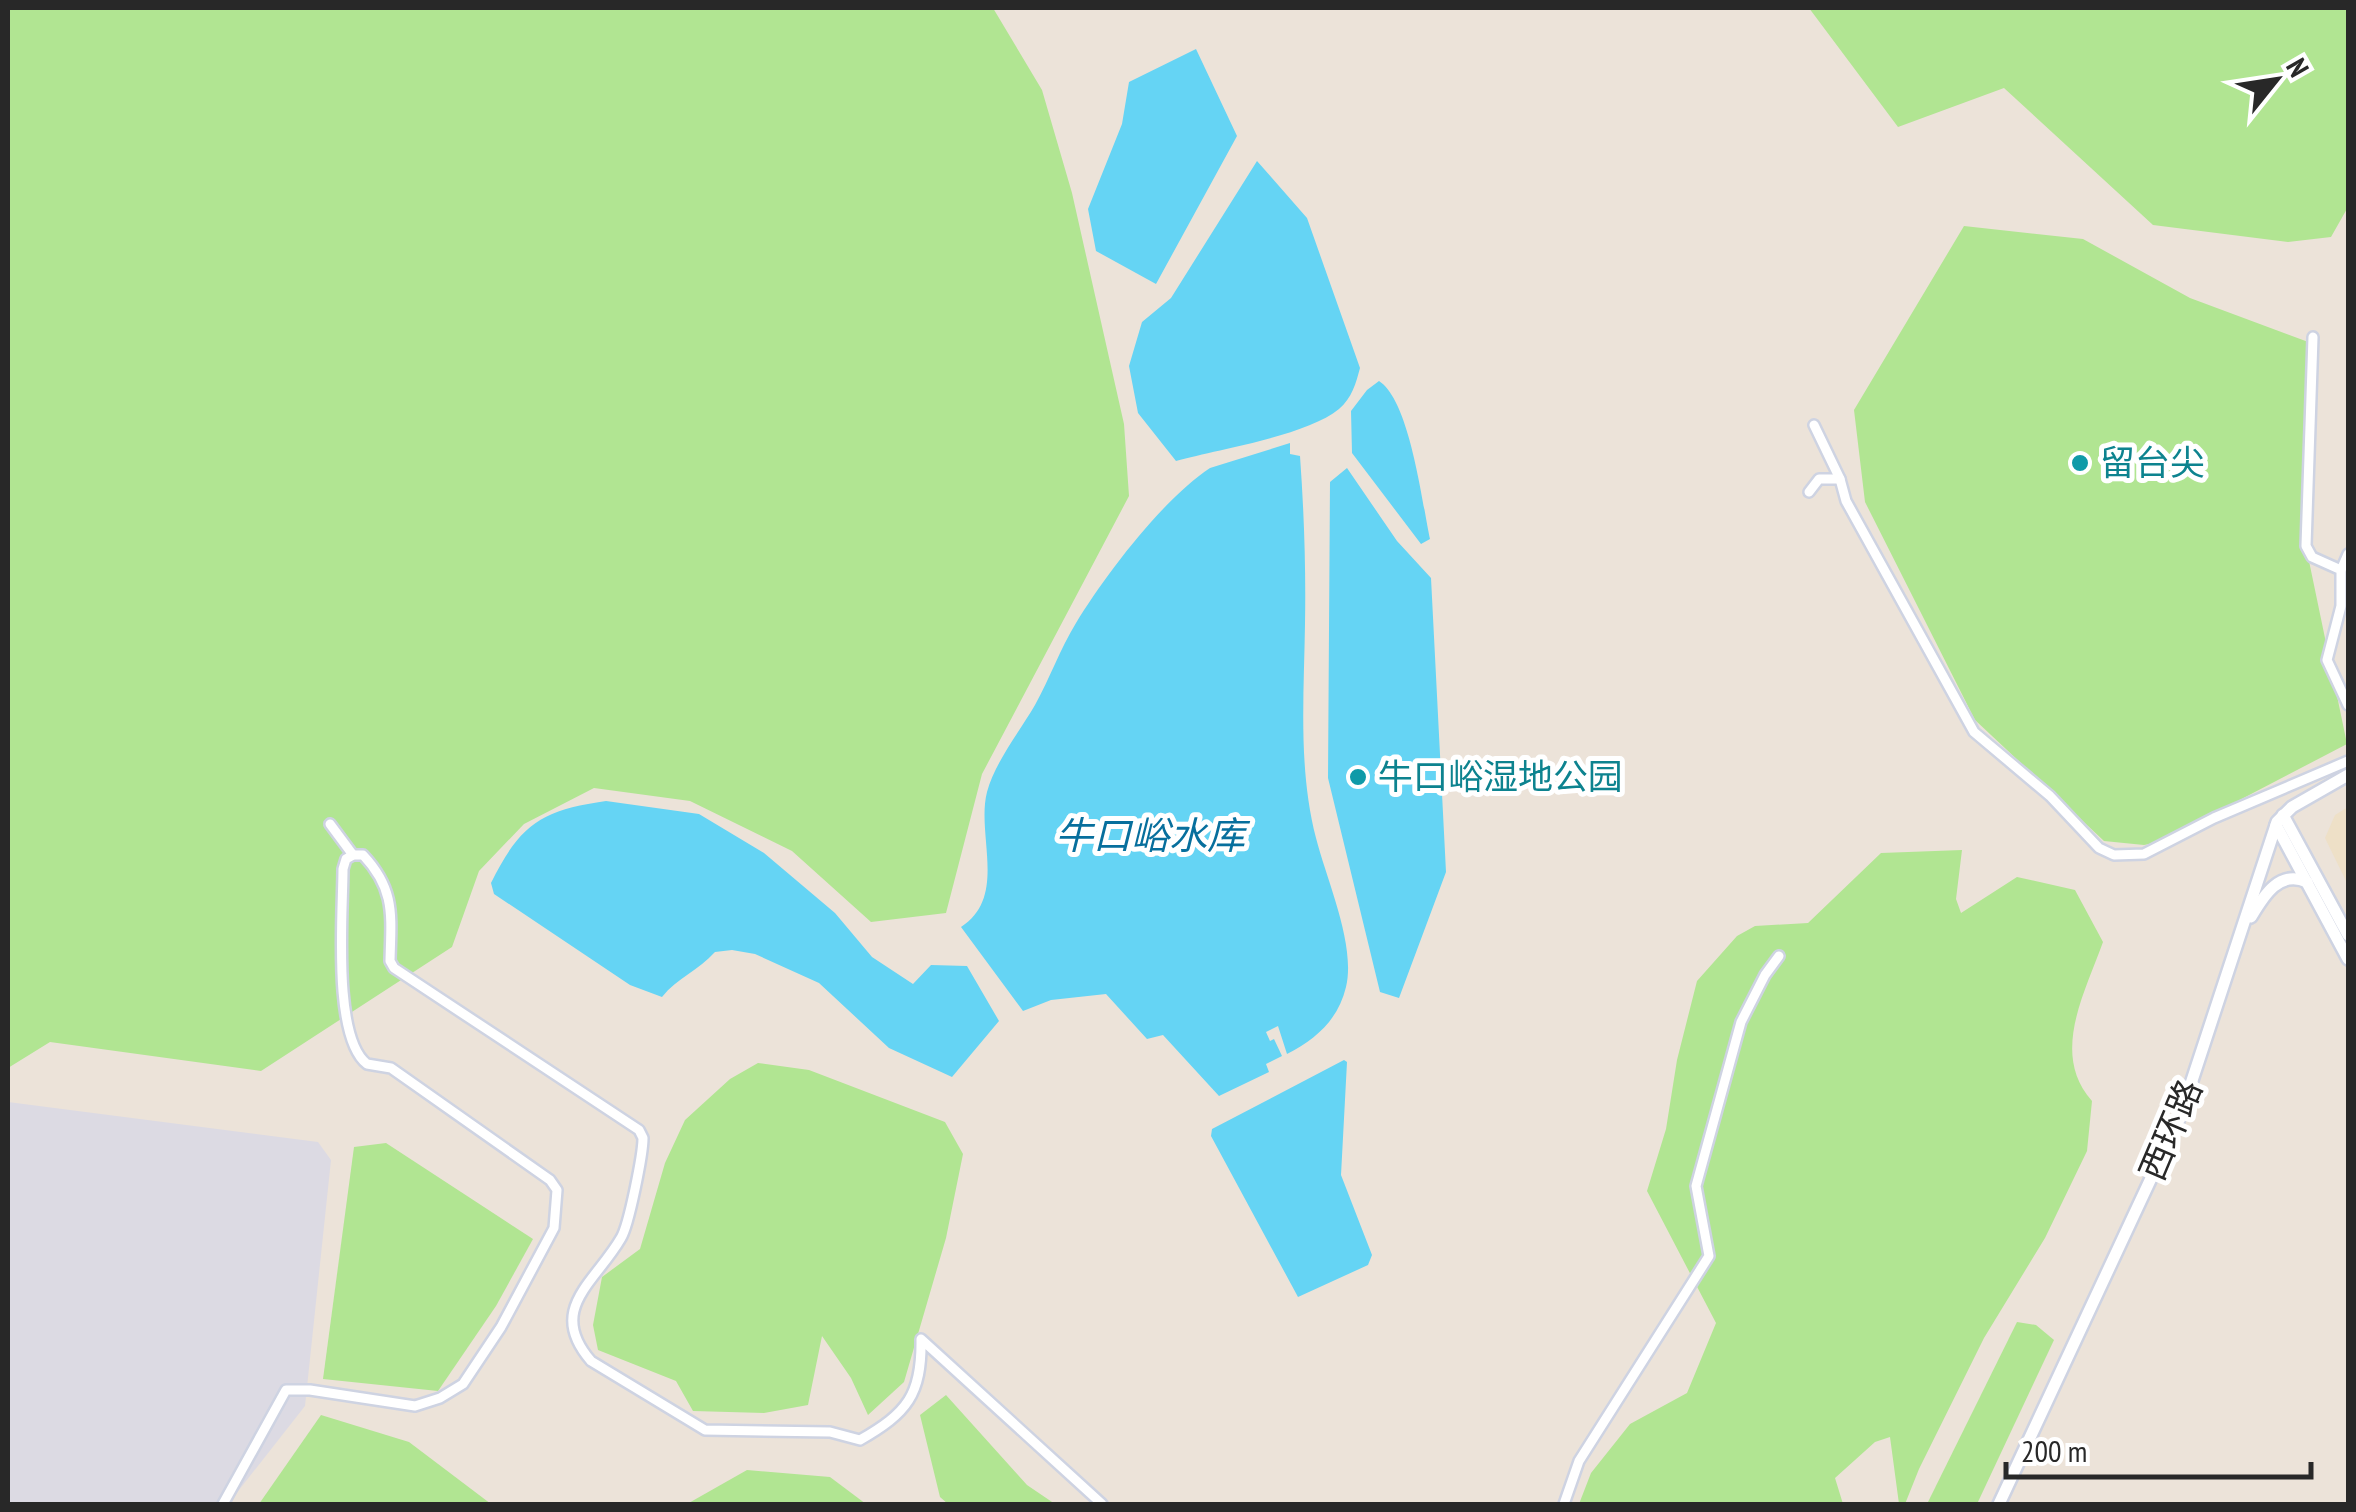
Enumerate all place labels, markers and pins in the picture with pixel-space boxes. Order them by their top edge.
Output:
place label: 留台尖 [2100,439,2205,485]
marker: 留台尖 [2069,452,2091,474]
place label: 牛口峪湿地公园 [1378,753,1623,799]
marker: 牛口峪湿地公园 [1347,766,1369,788]

